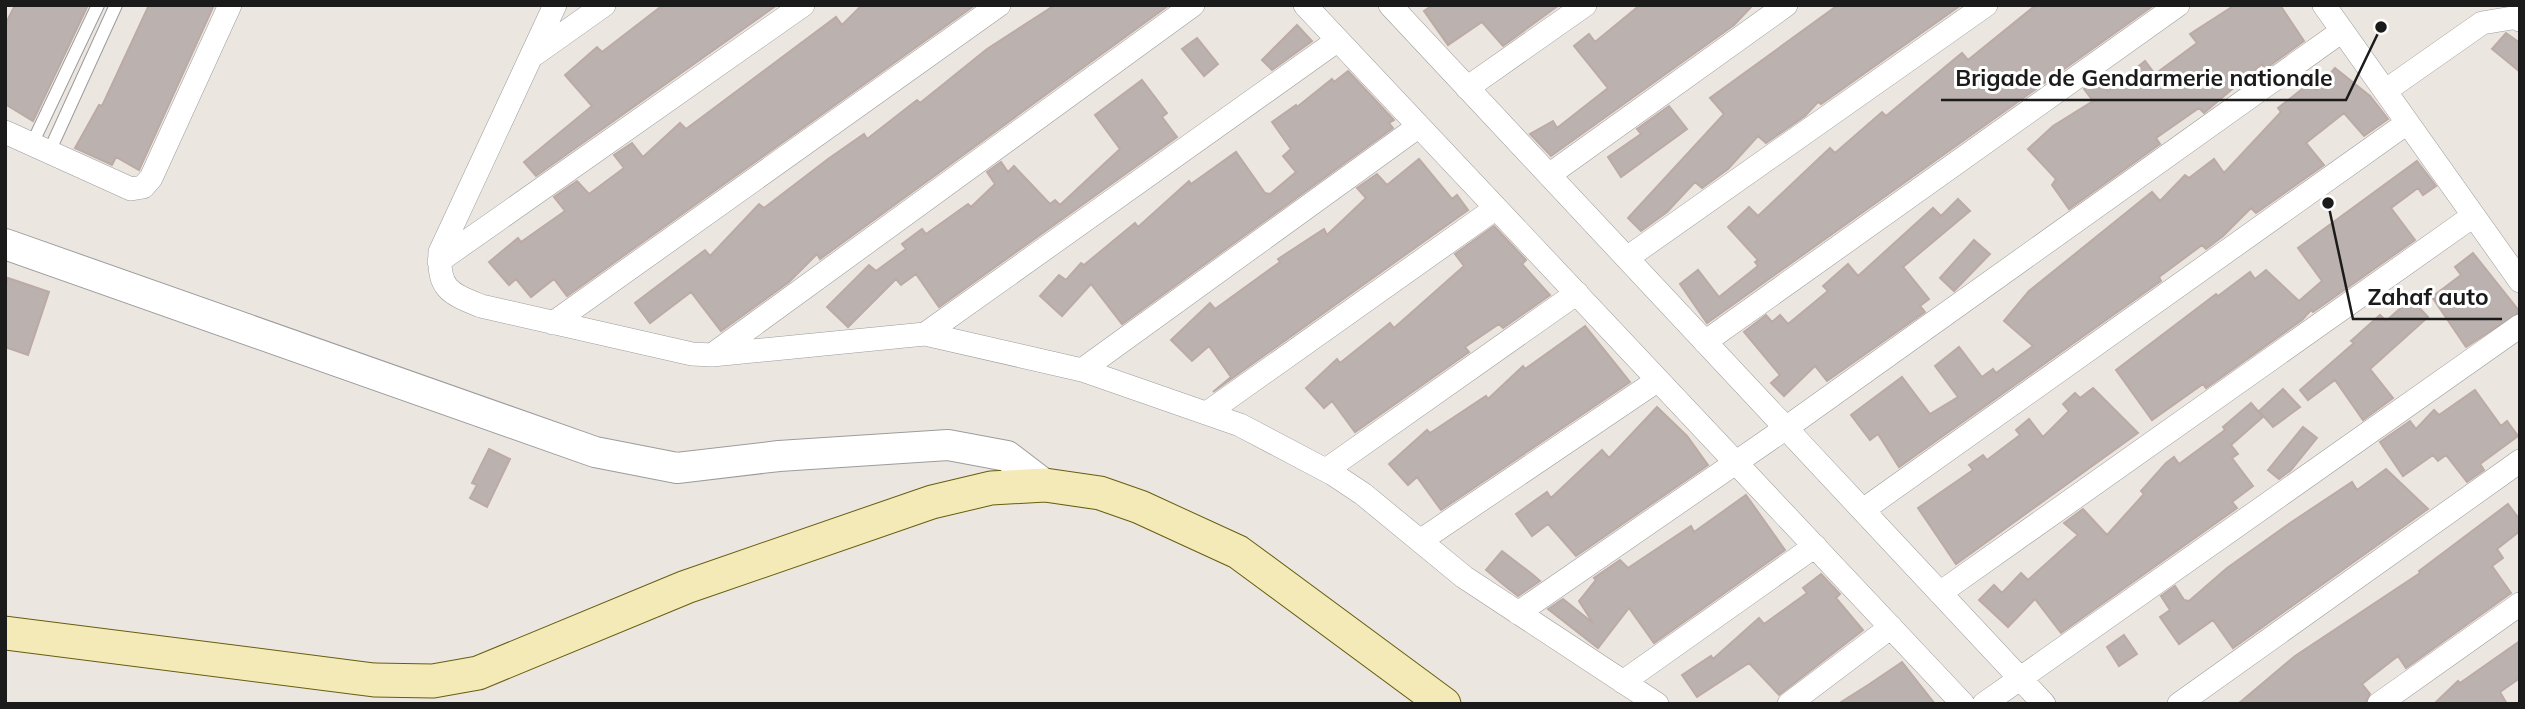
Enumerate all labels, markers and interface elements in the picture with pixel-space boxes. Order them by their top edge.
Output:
callout: Brigade de Gendarmerie nationale [1941,56,2346,100]
text: Brigade de Gendarmerie nationale [1955,63,2333,92]
callout: Zahaf auto [2353,275,2502,319]
text: Zahaf auto [2367,282,2489,311]

